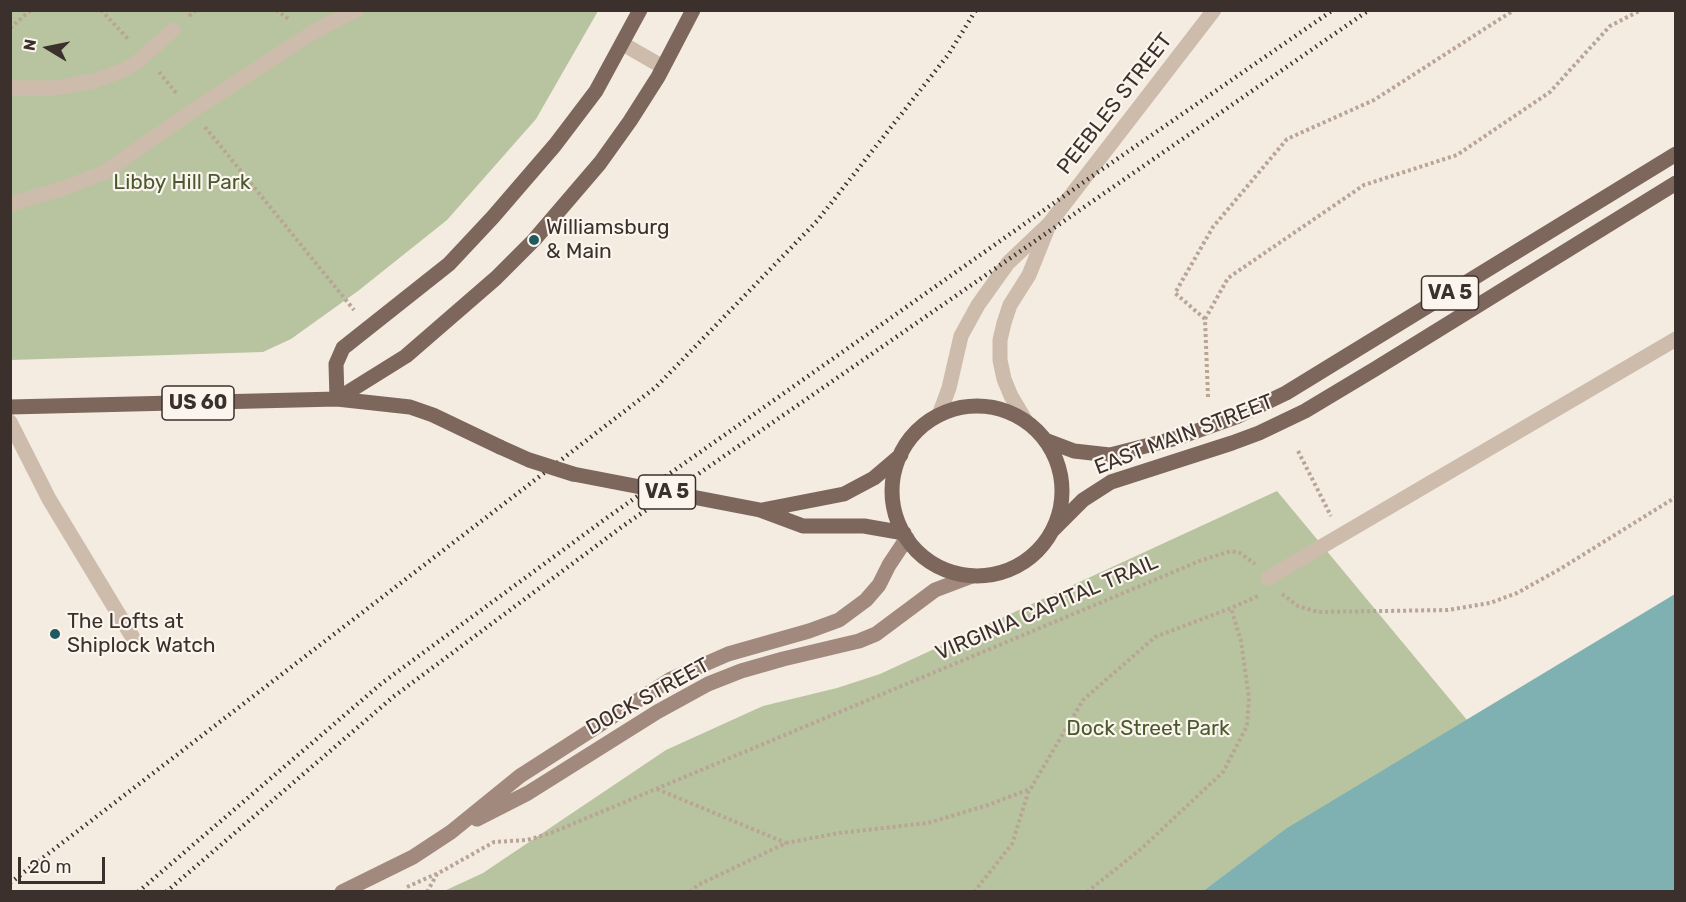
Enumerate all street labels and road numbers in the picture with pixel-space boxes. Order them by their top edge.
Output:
street label: PEEBLES STREET [1052,28,1178,180]
road number: VA 5 [1422,276,1478,310]
road number: US 60 [162,386,234,420]
street label: EAST MAIN STREET [1091,389,1277,481]
road number: VA 5 [638,475,696,509]
street label: VIRGINIA CAPITAL TRAIL [932,550,1162,666]
street label: DOCK STREET [582,653,714,741]

